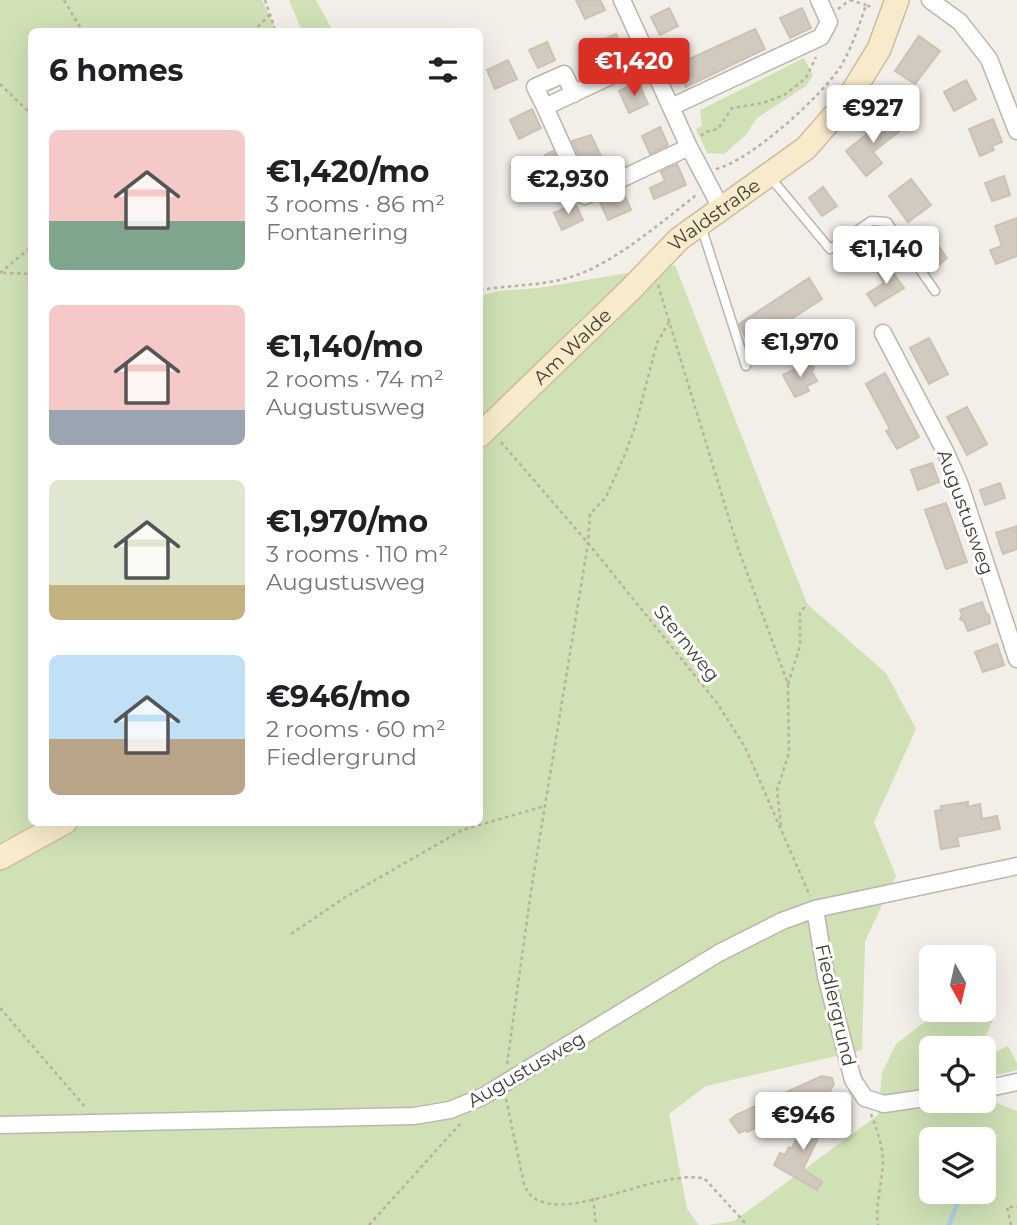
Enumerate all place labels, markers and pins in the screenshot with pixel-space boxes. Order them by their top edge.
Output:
pin: €1,420 [577,38,691,98]
pin: €927 [832,86,914,145]
pin: €2,930 [511,156,625,216]
pin: €1,140 [829,226,943,286]
pin: €1,970 [743,320,857,379]
pin: €946 [762,1092,844,1152]

